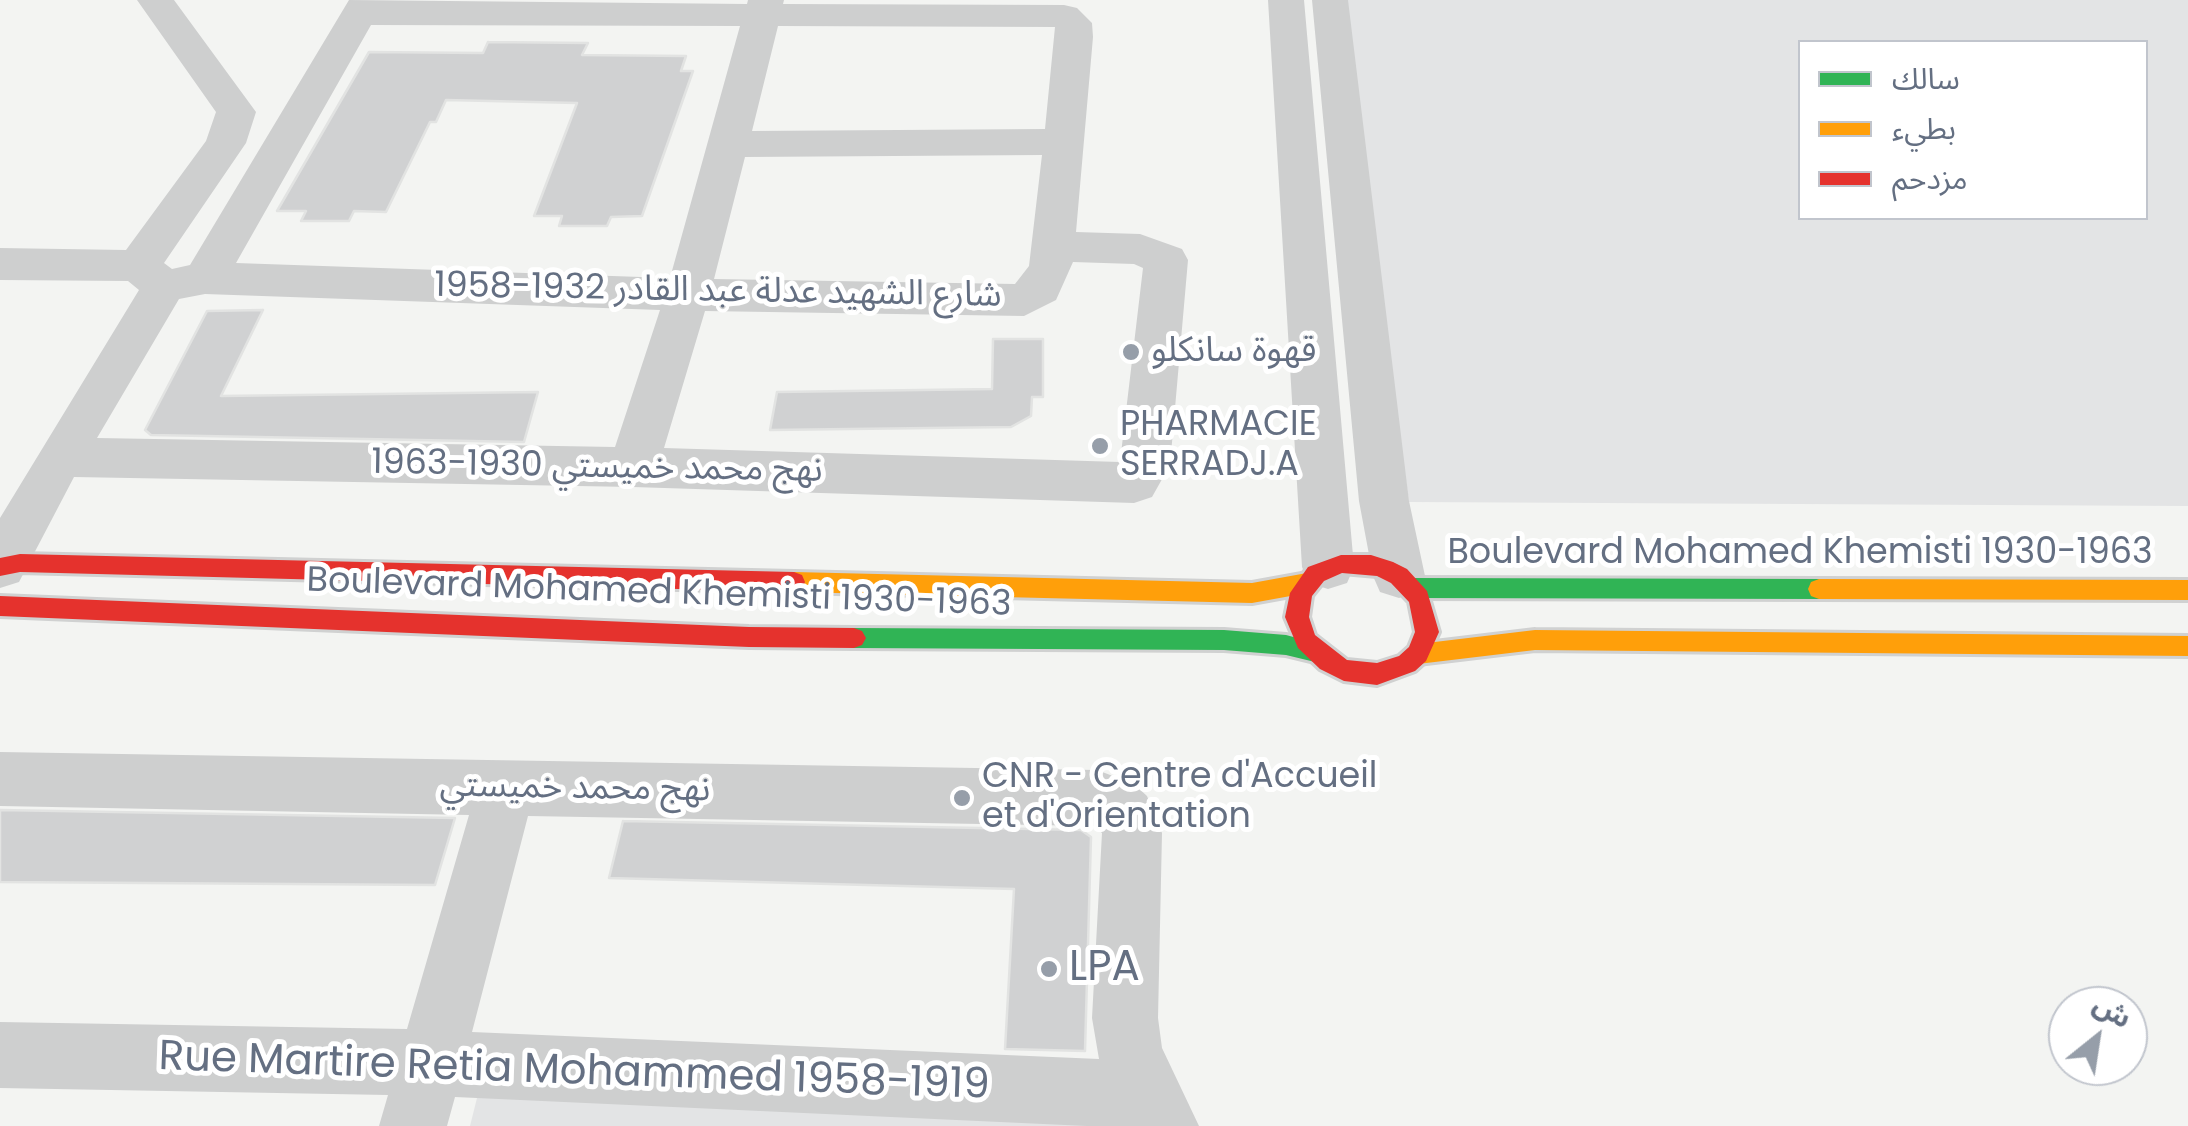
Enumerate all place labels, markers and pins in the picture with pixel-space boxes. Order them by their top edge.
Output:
place label: قهوة سانكلو [1151,331,1316,373]
marker: قهوة سانكلو [1120,341,1142,363]
place label: PHARMACIE SERRADJ.A [1120,405,1317,487]
marker: PHARMACIE SERRADJ.A [1089,435,1111,457]
place label: CNR - Centre d'Accueil et d'Orientation [982,757,1377,839]
marker: CNR - Centre d'Accueil et d'Orientation [951,787,973,809]
place label: LPA [1069,944,1140,994]
marker: LPA [1038,958,1060,980]

